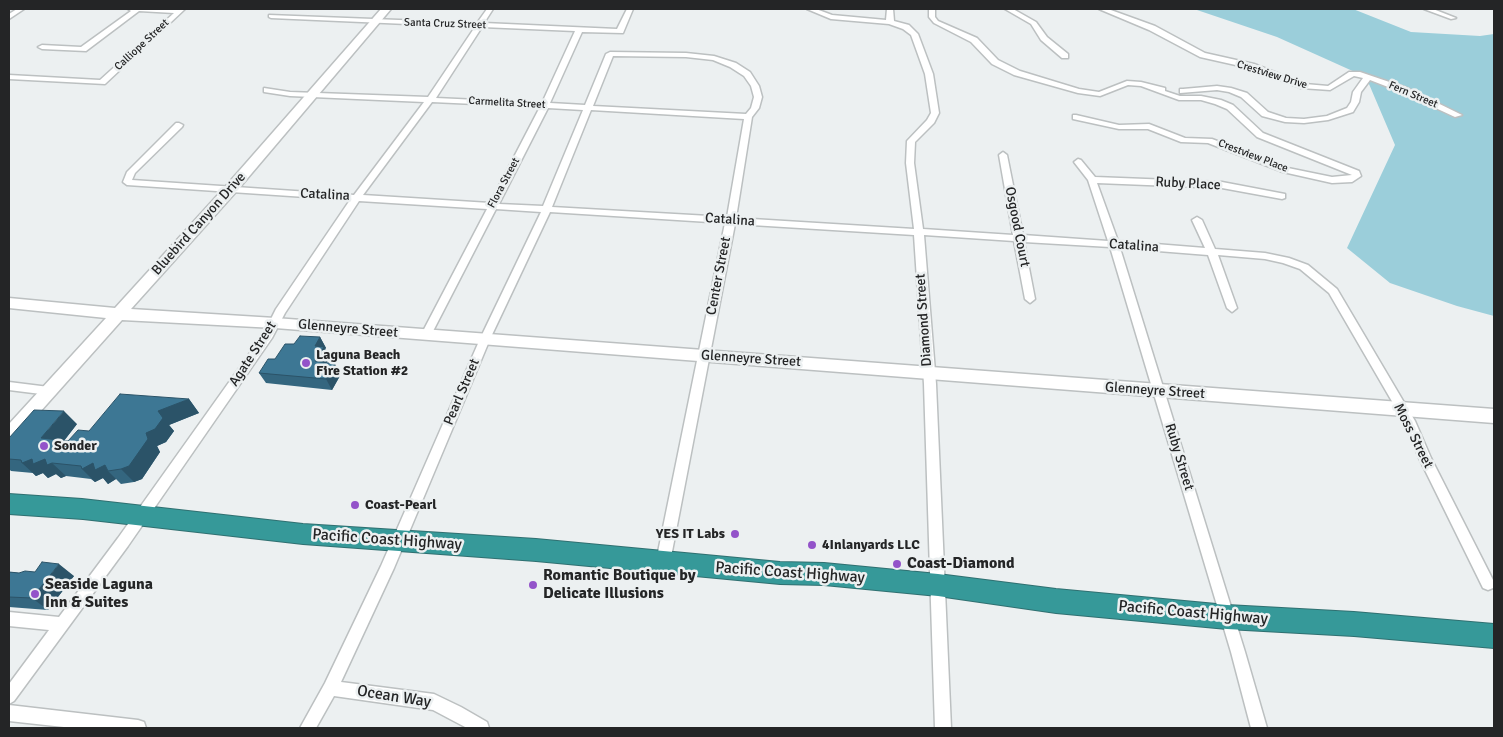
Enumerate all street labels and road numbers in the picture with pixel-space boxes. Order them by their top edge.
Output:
street label: Calliope Street [112,16,172,74]
street label: Santa Cruz Street [404,16,486,32]
street label: Crestview Drive [1235,58,1309,92]
street label: Fern Street [1386,79,1440,111]
street label: Carmelita Street [468,94,546,112]
street label: Crestview Place [1216,137,1290,175]
street label: Flora Street [485,156,523,210]
street label: Bluebird Canyon Drive [148,169,250,279]
street label: Ruby Place [1155,174,1221,194]
street label: Catalina [300,185,350,205]
street label: Osgood Court [1001,185,1033,269]
street label: Catalina [705,210,755,230]
street label: Center Street [703,235,735,317]
street label: Catalina [1109,236,1159,256]
street label: Diamond Street [912,273,936,367]
street label: Glenneyre Street [297,316,399,342]
street label: Agate Street [226,318,280,390]
street label: Glenneyre Street [700,347,802,371]
street label: Pearl Street [440,356,484,428]
street label: Glenneyre Street [1104,379,1206,403]
street label: Moss Street [1390,401,1436,471]
street label: Ruby Street [1161,421,1197,493]
street label: Pacific Coast Highway [312,525,462,555]
street label: Pacific Coast Highway [715,558,865,588]
street label: Pacific Coast Highway [1117,597,1269,629]
street label: Ocean Way [356,682,432,712]

